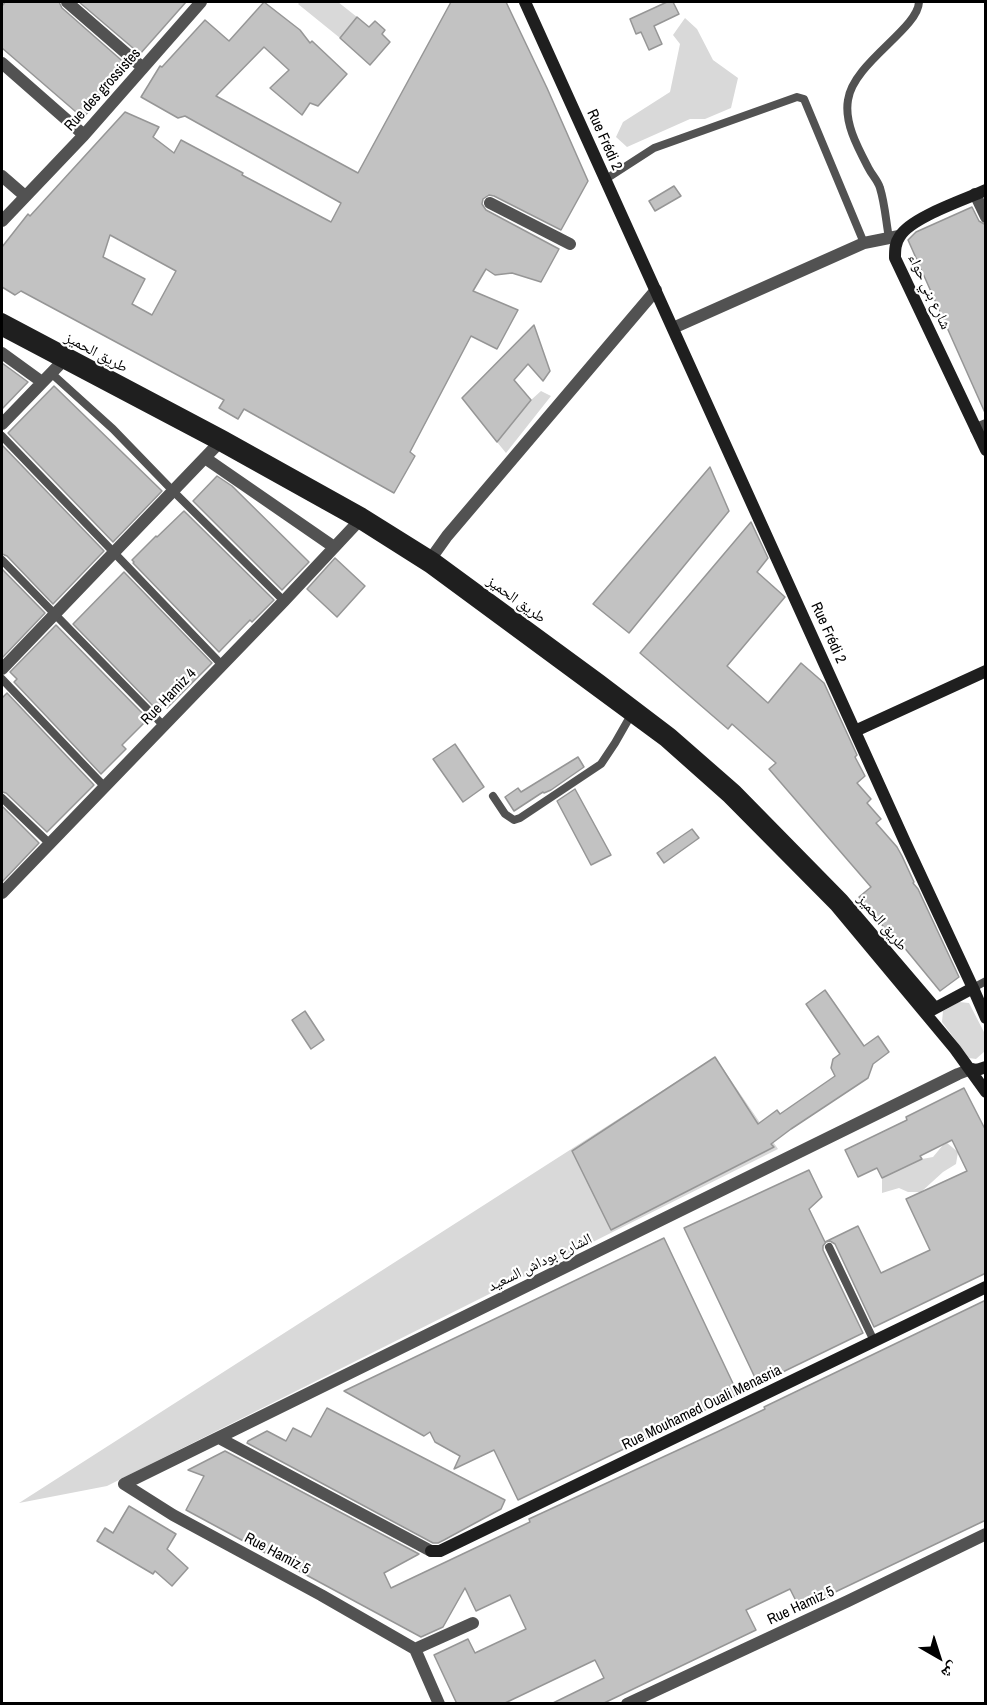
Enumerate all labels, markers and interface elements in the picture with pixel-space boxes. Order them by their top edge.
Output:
street label: Rue des grossistes [61,45,145,135]
street label: Rue Frédi 2 [583,107,625,173]
street label: شارع بني حواء [904,252,954,332]
street label: طريق الحميز [62,329,130,377]
street label: طريق الحميز [483,573,549,627]
street label: Rue Frédi 2 [807,600,849,666]
street label: Rue Hamiz 4 [138,665,200,729]
street label: طريق الحميز [853,891,911,955]
street label: الشارع بوداش السعيد [485,1230,595,1296]
street label: Rue Mouhamed Ouali Menasria [619,1362,785,1454]
street label: Rue Hamiz 5 [241,1529,313,1579]
street label: Rue Hamiz 5 [765,1583,837,1629]
north arrow [909,1627,969,1687]
text: ش [937,1657,964,1685]

